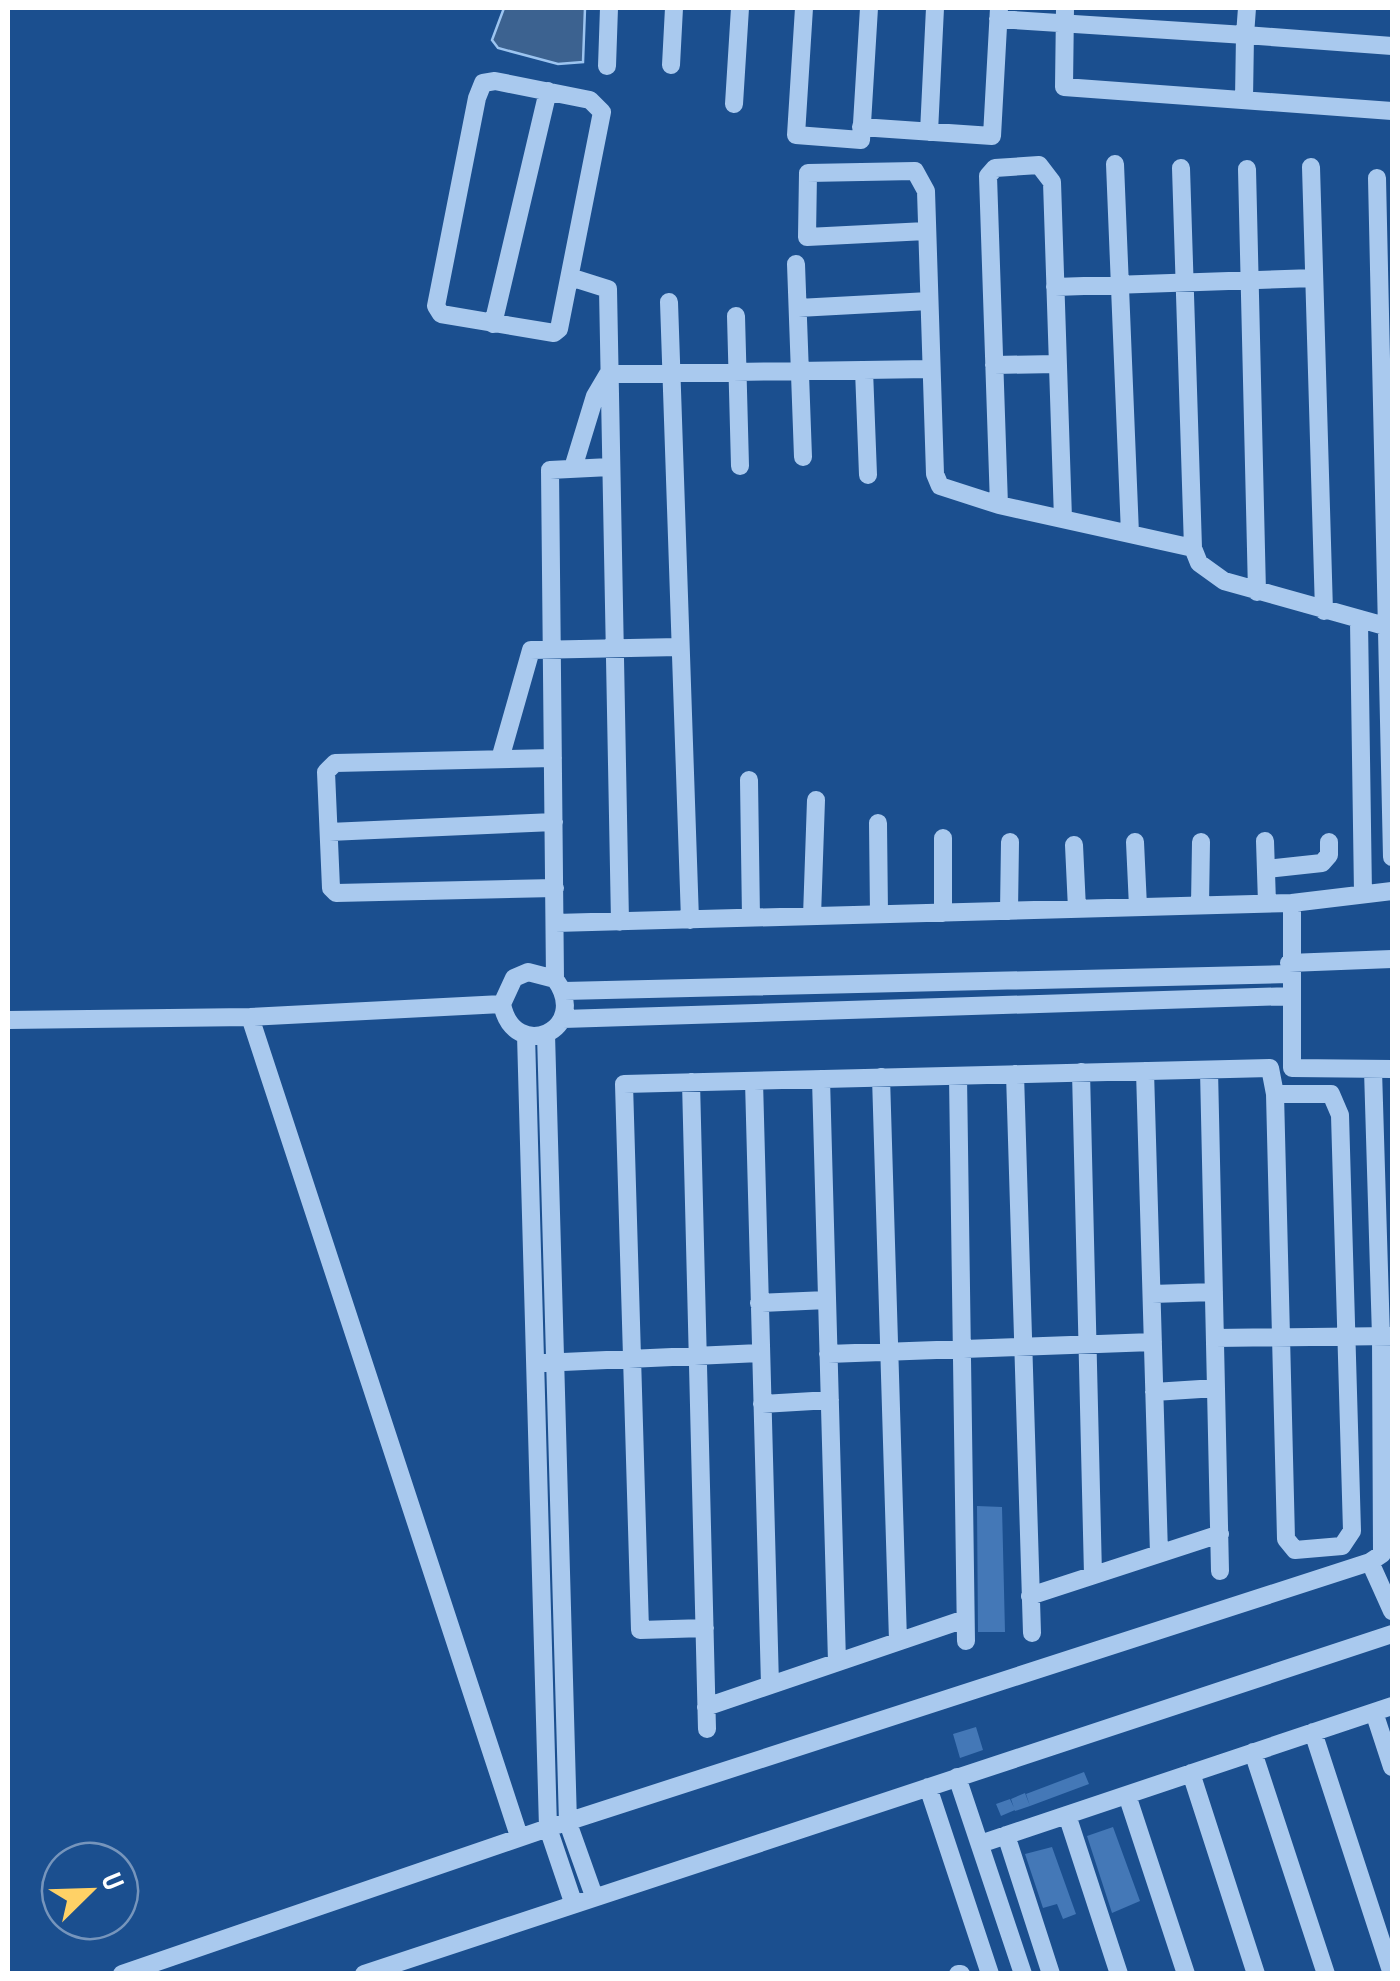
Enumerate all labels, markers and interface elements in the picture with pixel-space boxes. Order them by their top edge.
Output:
north arrow [40,1841,140,1941]
text: U [94,1867,133,1895]

